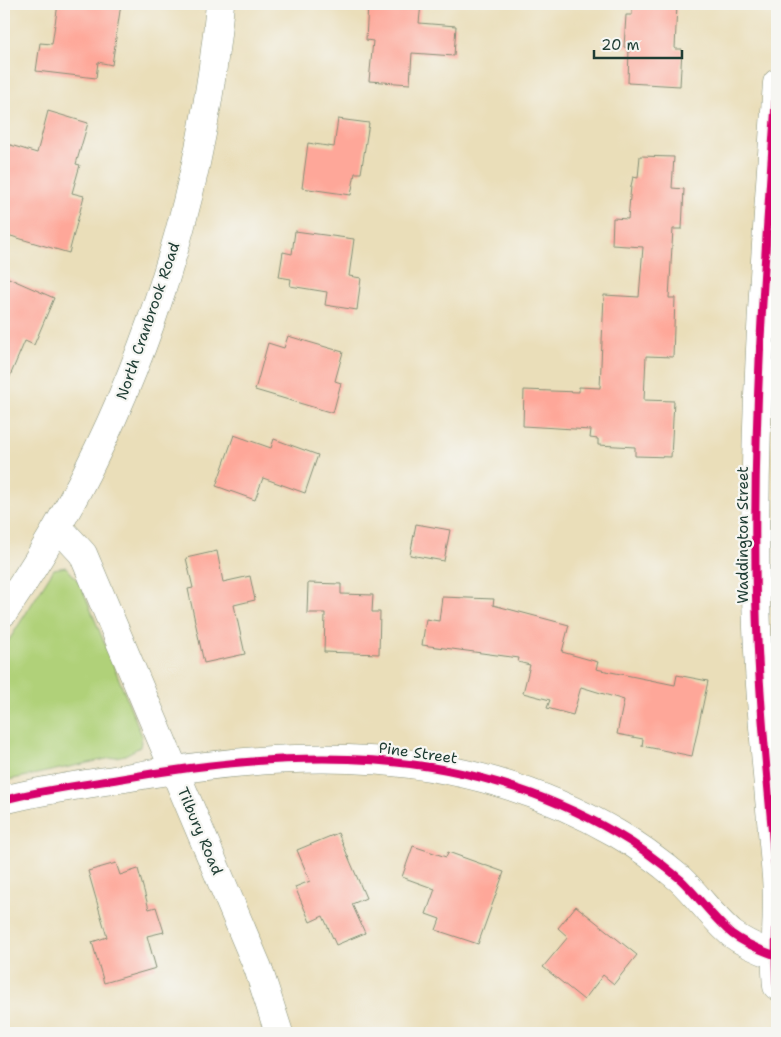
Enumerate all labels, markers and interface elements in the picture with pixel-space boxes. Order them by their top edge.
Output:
scale bar [594,28,681,60]
text: 20 m [601,35,640,55]
street label: North Cranbrook Road [112,239,185,402]
street label: Waddington Street [733,466,753,604]
street label: Pine Street [377,738,459,768]
street label: Tilbury Road [173,784,228,878]

